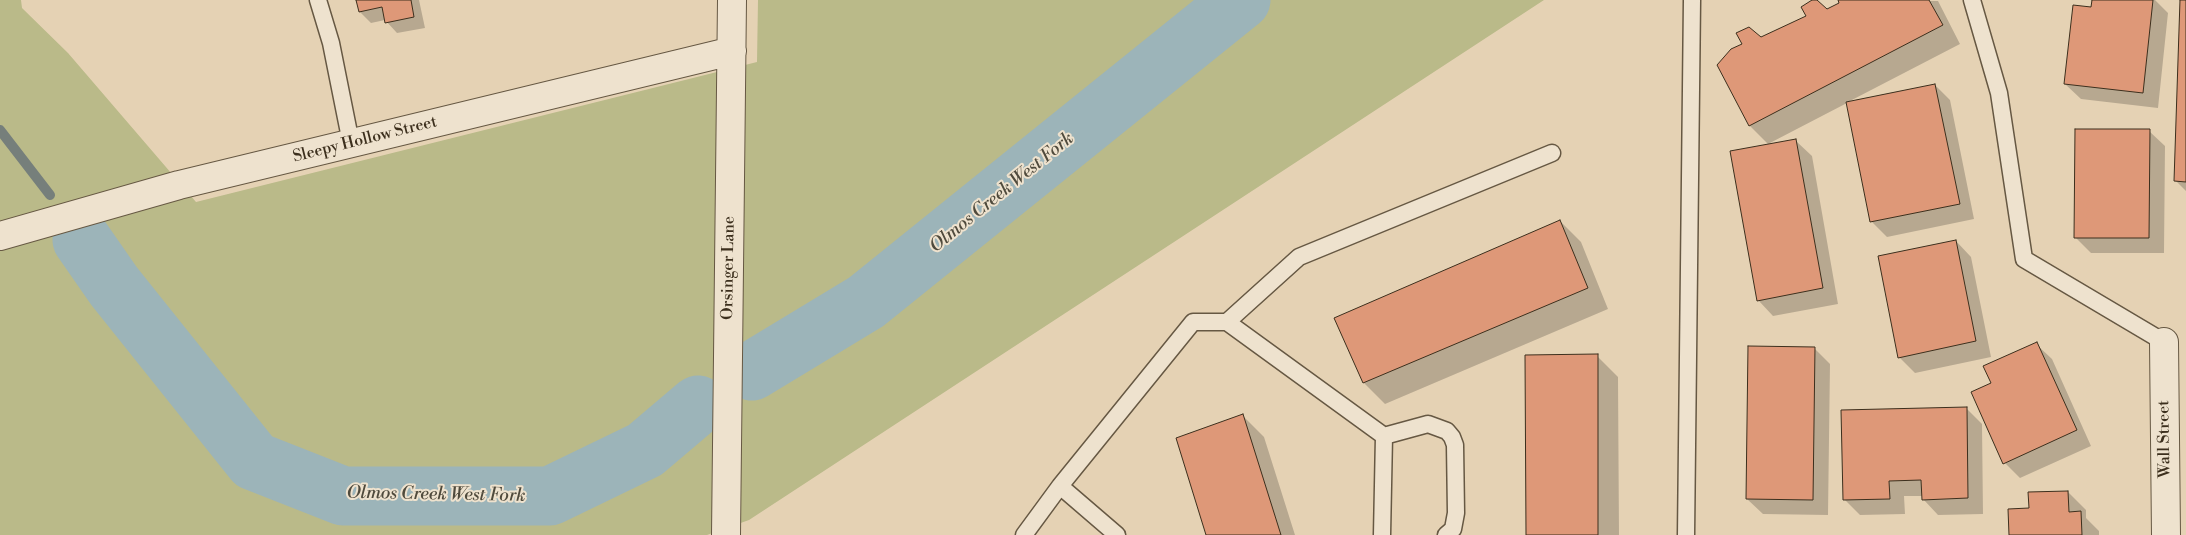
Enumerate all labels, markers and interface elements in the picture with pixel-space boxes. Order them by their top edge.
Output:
street label: Sleepy Hollow Street [291,113,439,167]
water label: Olmos Creek West Fork [926,128,1078,258]
street label: Orsinger Lane [718,216,740,320]
street label: Wall Street [2155,400,2175,478]
water label: Olmos Creek West Fork [346,483,526,507]

